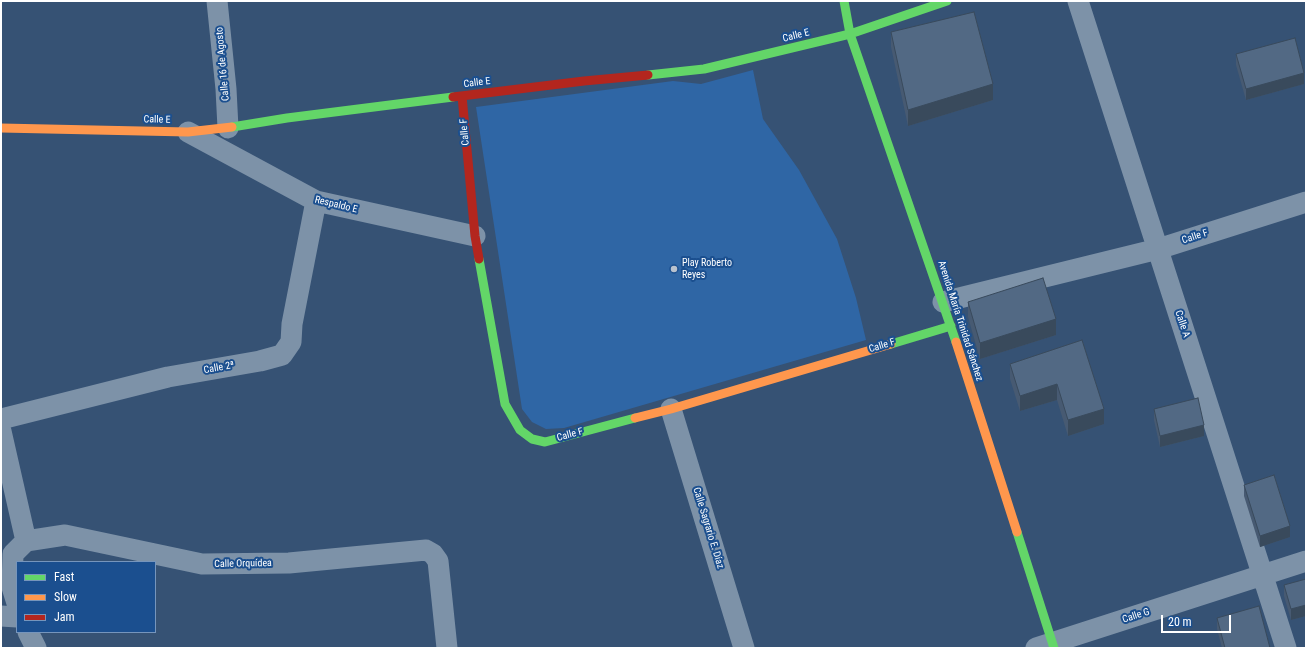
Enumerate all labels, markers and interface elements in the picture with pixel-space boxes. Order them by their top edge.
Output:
street label: Calle 16 de Agosto [214,26,232,102]
street label: Calle E [781,27,811,45]
street label: Calle E [463,75,491,91]
street label: Calle E [143,114,171,126]
street label: Calle F [458,118,472,146]
street label: Respaldo E [313,194,359,216]
street label: Calle F [1180,227,1210,247]
place label: Play Roberto Reyes [682,257,732,280]
street label: Avenida María Trinidad Sánchez [935,259,985,383]
marker: Play Roberto Reyes [669,264,679,274]
street label: Calle A [1172,309,1192,339]
street label: Calle F [867,336,897,356]
street label: Calle 2ª [203,359,235,377]
street label: Calle F [555,426,585,444]
street label: Calle Sagrario E. Díaz [690,486,726,570]
street label: Calle Orquídea [214,557,272,571]
legend [16,561,156,633]
text: Fast [54,570,74,584]
text: Slow [54,590,77,604]
street label: Calle G [1121,606,1151,626]
scale bar [1163,607,1233,633]
text: Jam [54,610,75,624]
text: 20 m [1168,615,1192,629]

